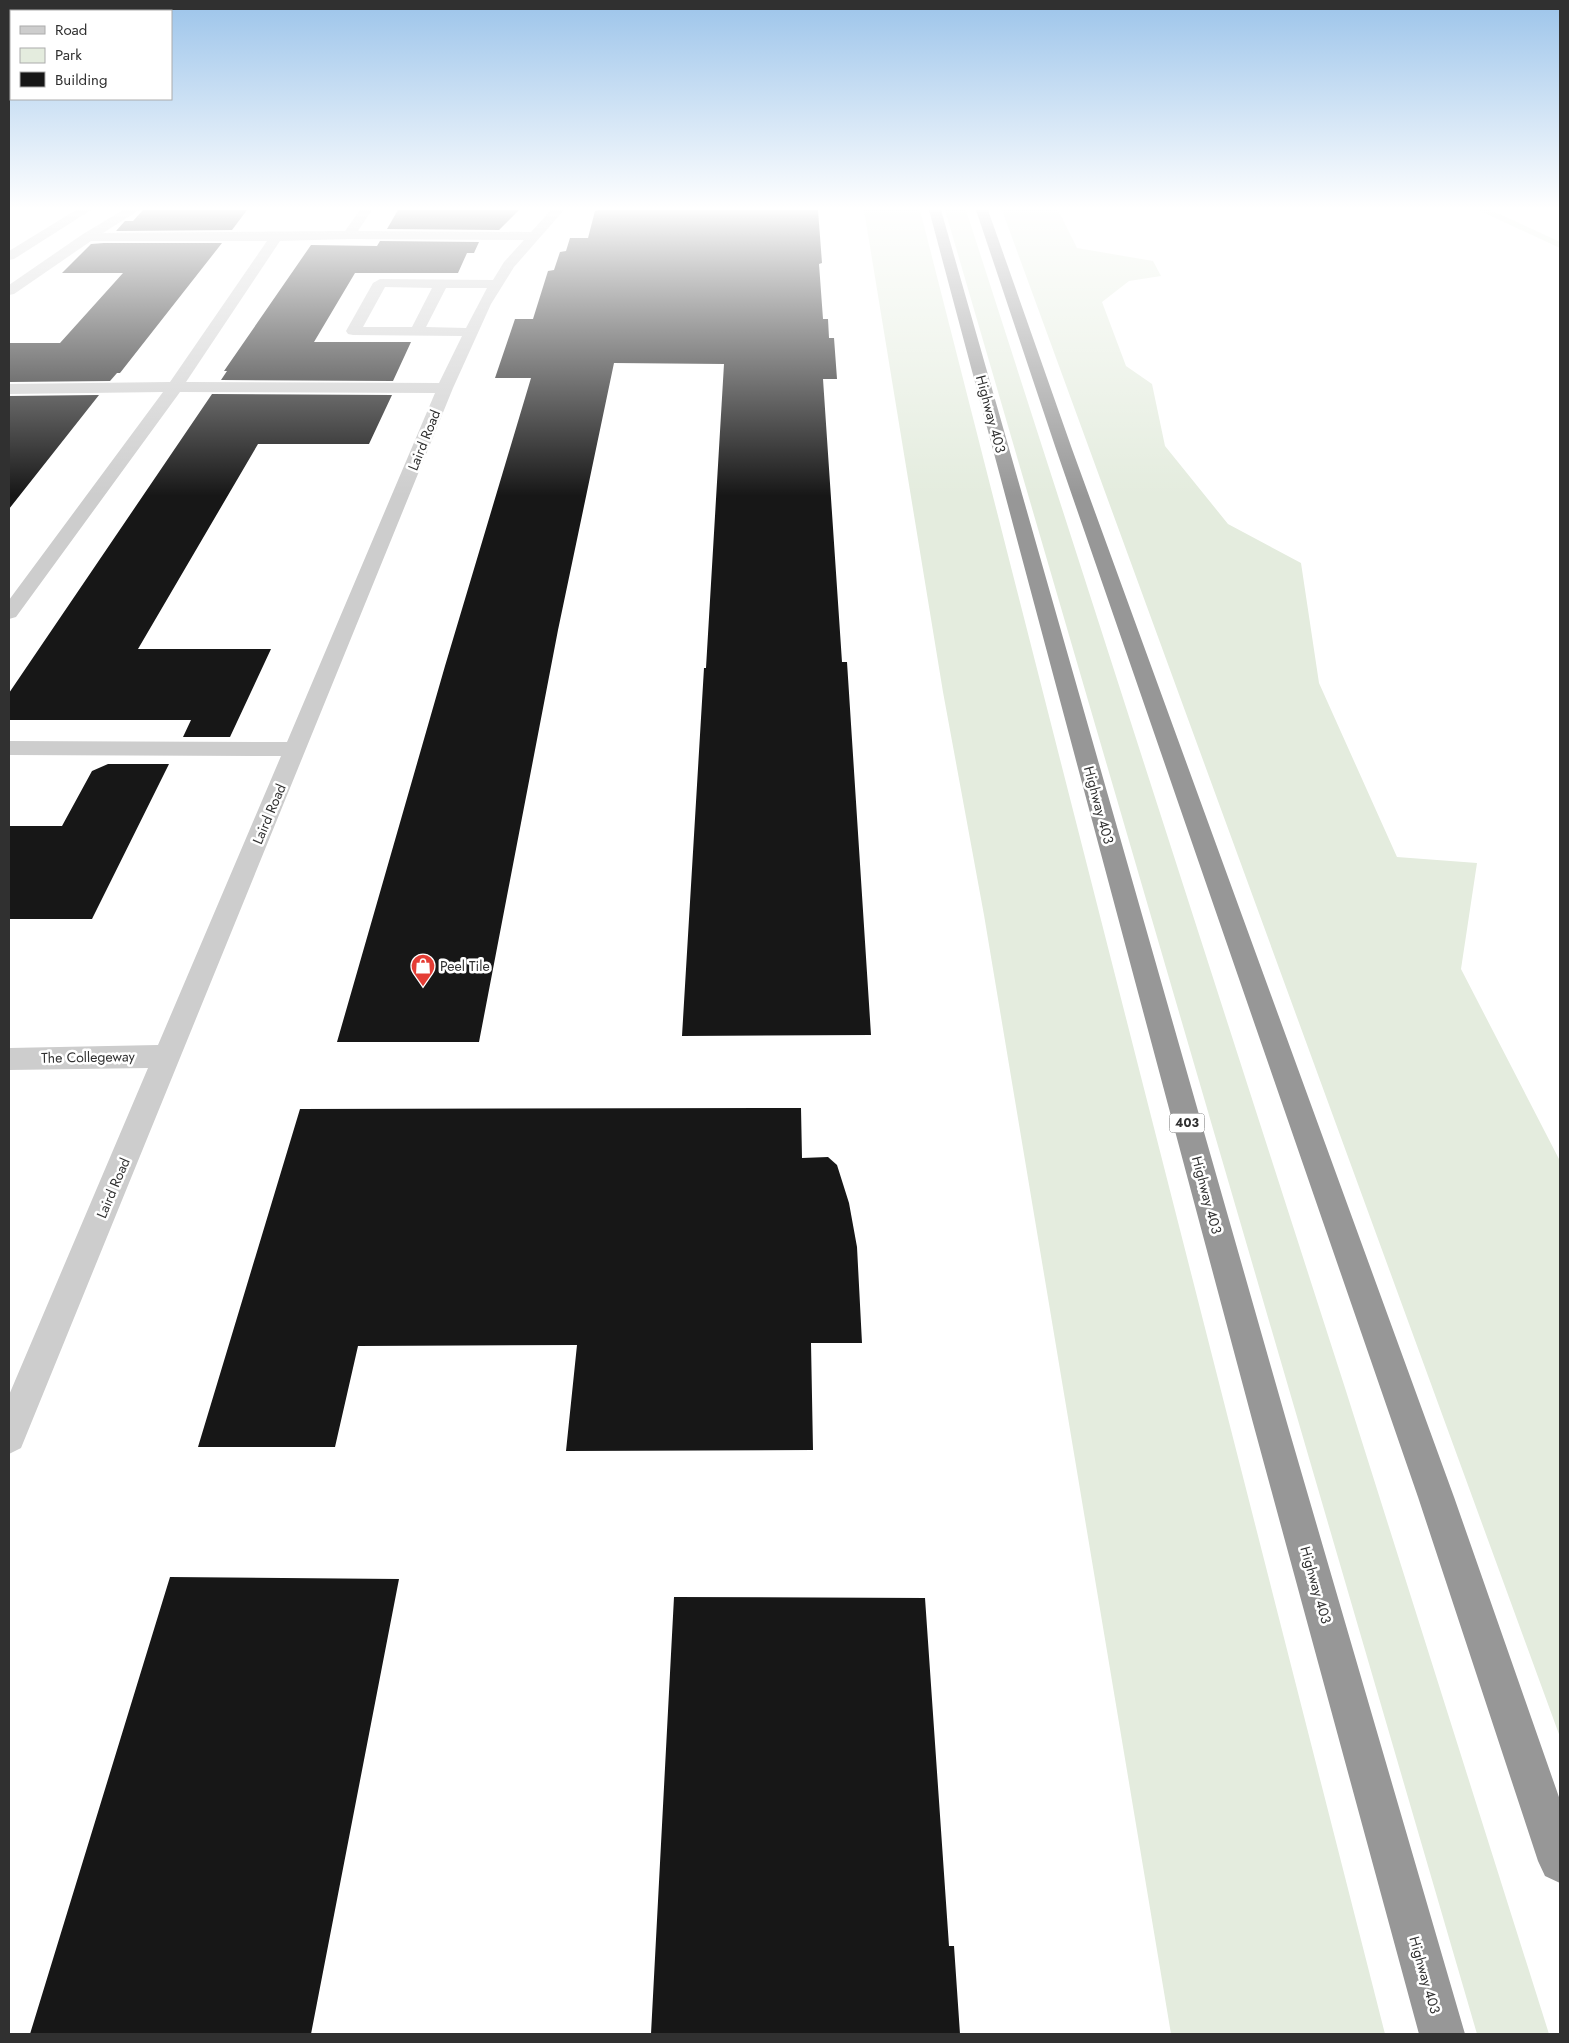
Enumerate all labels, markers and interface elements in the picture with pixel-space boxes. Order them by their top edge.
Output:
legend [10,10,172,100]
text: Road [55,19,87,41]
text: Park [55,44,82,66]
text: Building [55,69,107,91]
street label: Highway 403 [971,373,1011,455]
street label: Laird Road [403,407,445,473]
street label: Highway 403 [1079,764,1119,846]
street label: Laird Road [247,781,291,847]
shop icon: Peel Tile [410,953,436,987]
place label: Peel Tile [440,956,490,976]
street label: The Collegeway [41,1046,136,1068]
road number: 403 [1170,1114,1204,1132]
street label: Highway 403 [1187,1154,1227,1236]
street label: Laird Road [91,1155,135,1221]
street label: Highway 403 [1295,1544,1337,1626]
street label: Highway 403 [1404,1934,1446,2016]

